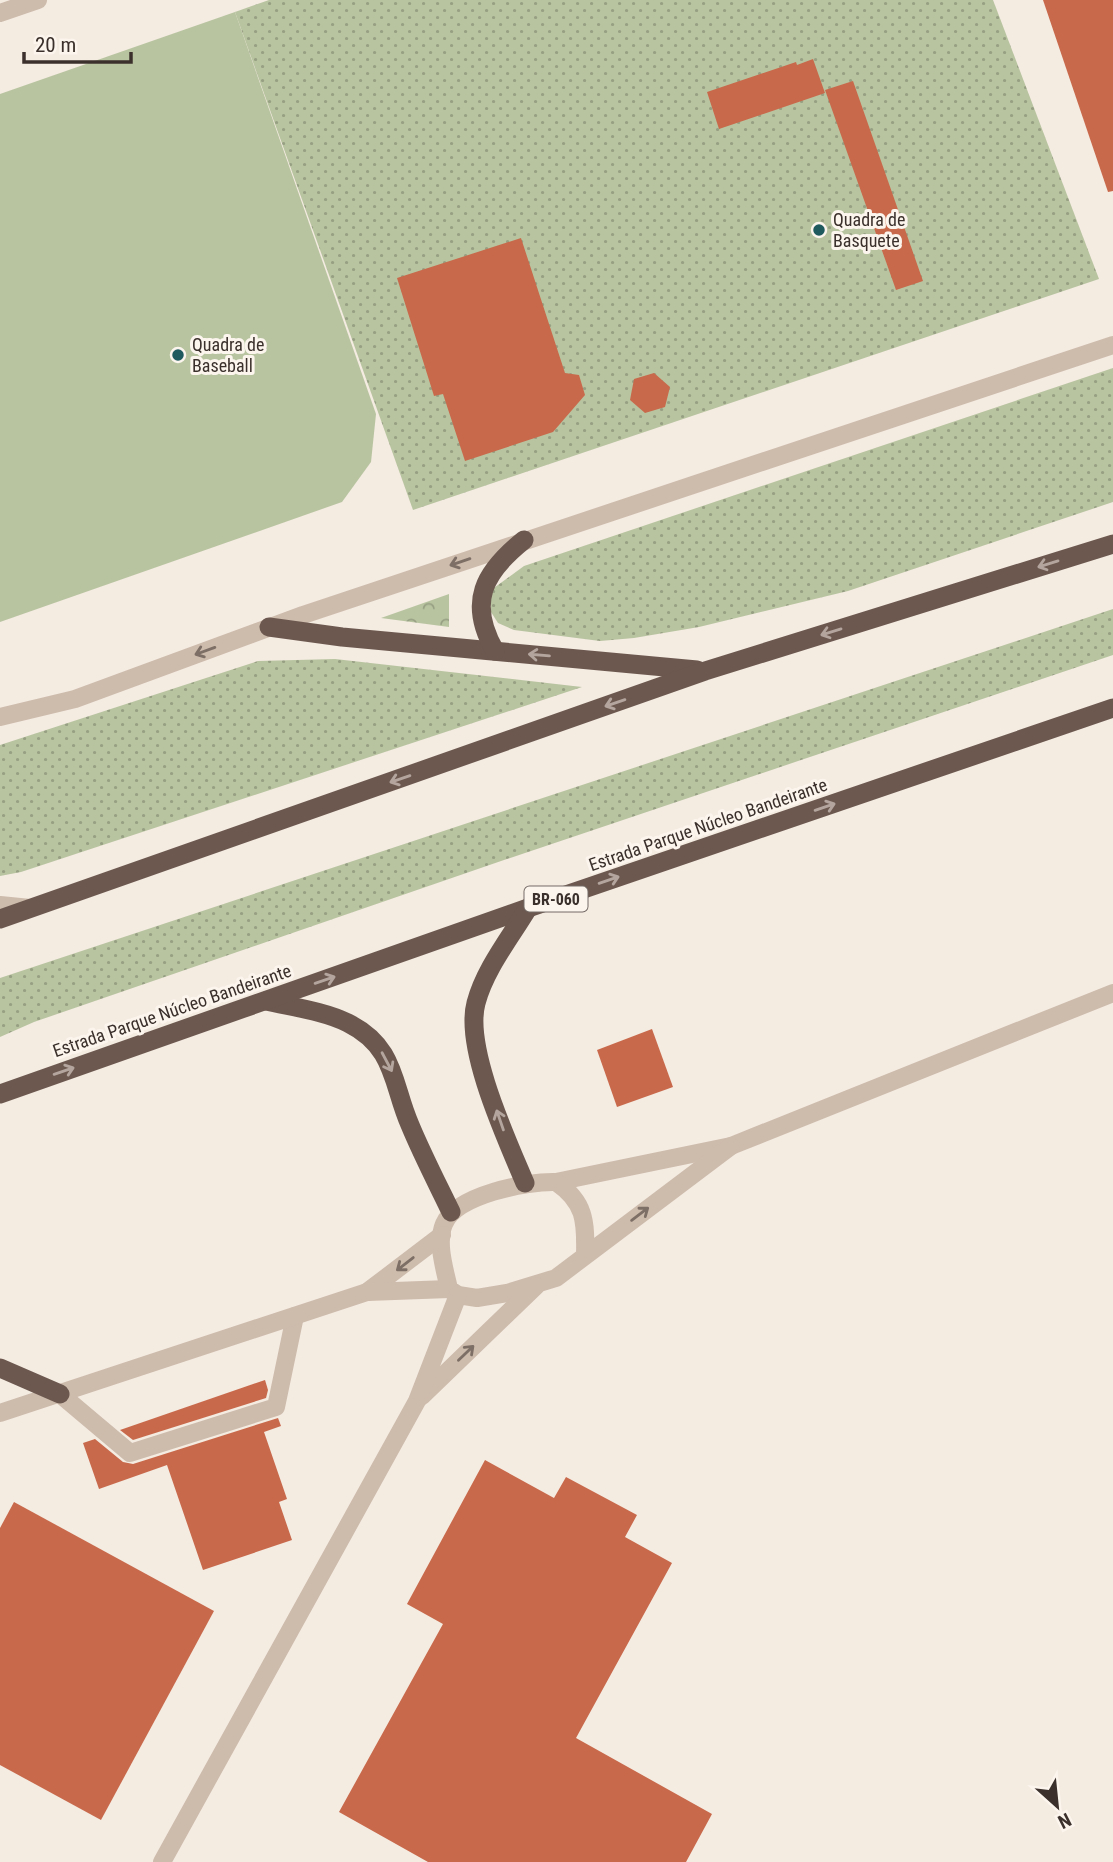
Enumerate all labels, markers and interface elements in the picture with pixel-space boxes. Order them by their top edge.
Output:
scale bar [24,21,131,65]
text: 20 m [35,33,76,57]
place label: Quadra de Basquete [833,209,905,251]
marker: Quadra de Basquete [811,222,827,238]
place label: Quadra de Baseball [192,334,264,376]
marker: Quadra de Baseball [170,347,186,363]
one-way arrow [449,557,471,569]
one-way arrow [1037,558,1059,571]
one-way arrow [820,626,842,639]
one-way arrow [195,645,217,658]
one-way arrow [529,648,551,661]
one-way arrow [604,698,626,710]
one-way arrow [389,773,411,786]
street label: Estrada Parque Núcleo Bandeirante [586,774,830,875]
one-way arrow [813,800,835,812]
one-way arrow [598,873,620,885]
road number: BR-060 [524,886,588,911]
street label: Estrada Parque Núcleo Bandeirante [50,960,294,1061]
one-way arrow [314,973,336,985]
one-way arrow [381,1051,395,1072]
one-way arrow [53,1064,75,1076]
one-way arrow [493,1109,505,1131]
one-way arrow [630,1207,649,1221]
one-way arrow [396,1256,414,1271]
one-way arrow [458,1345,475,1362]
north arrow [1022,1771,1092,1841]
text: N [1054,1808,1075,1834]

